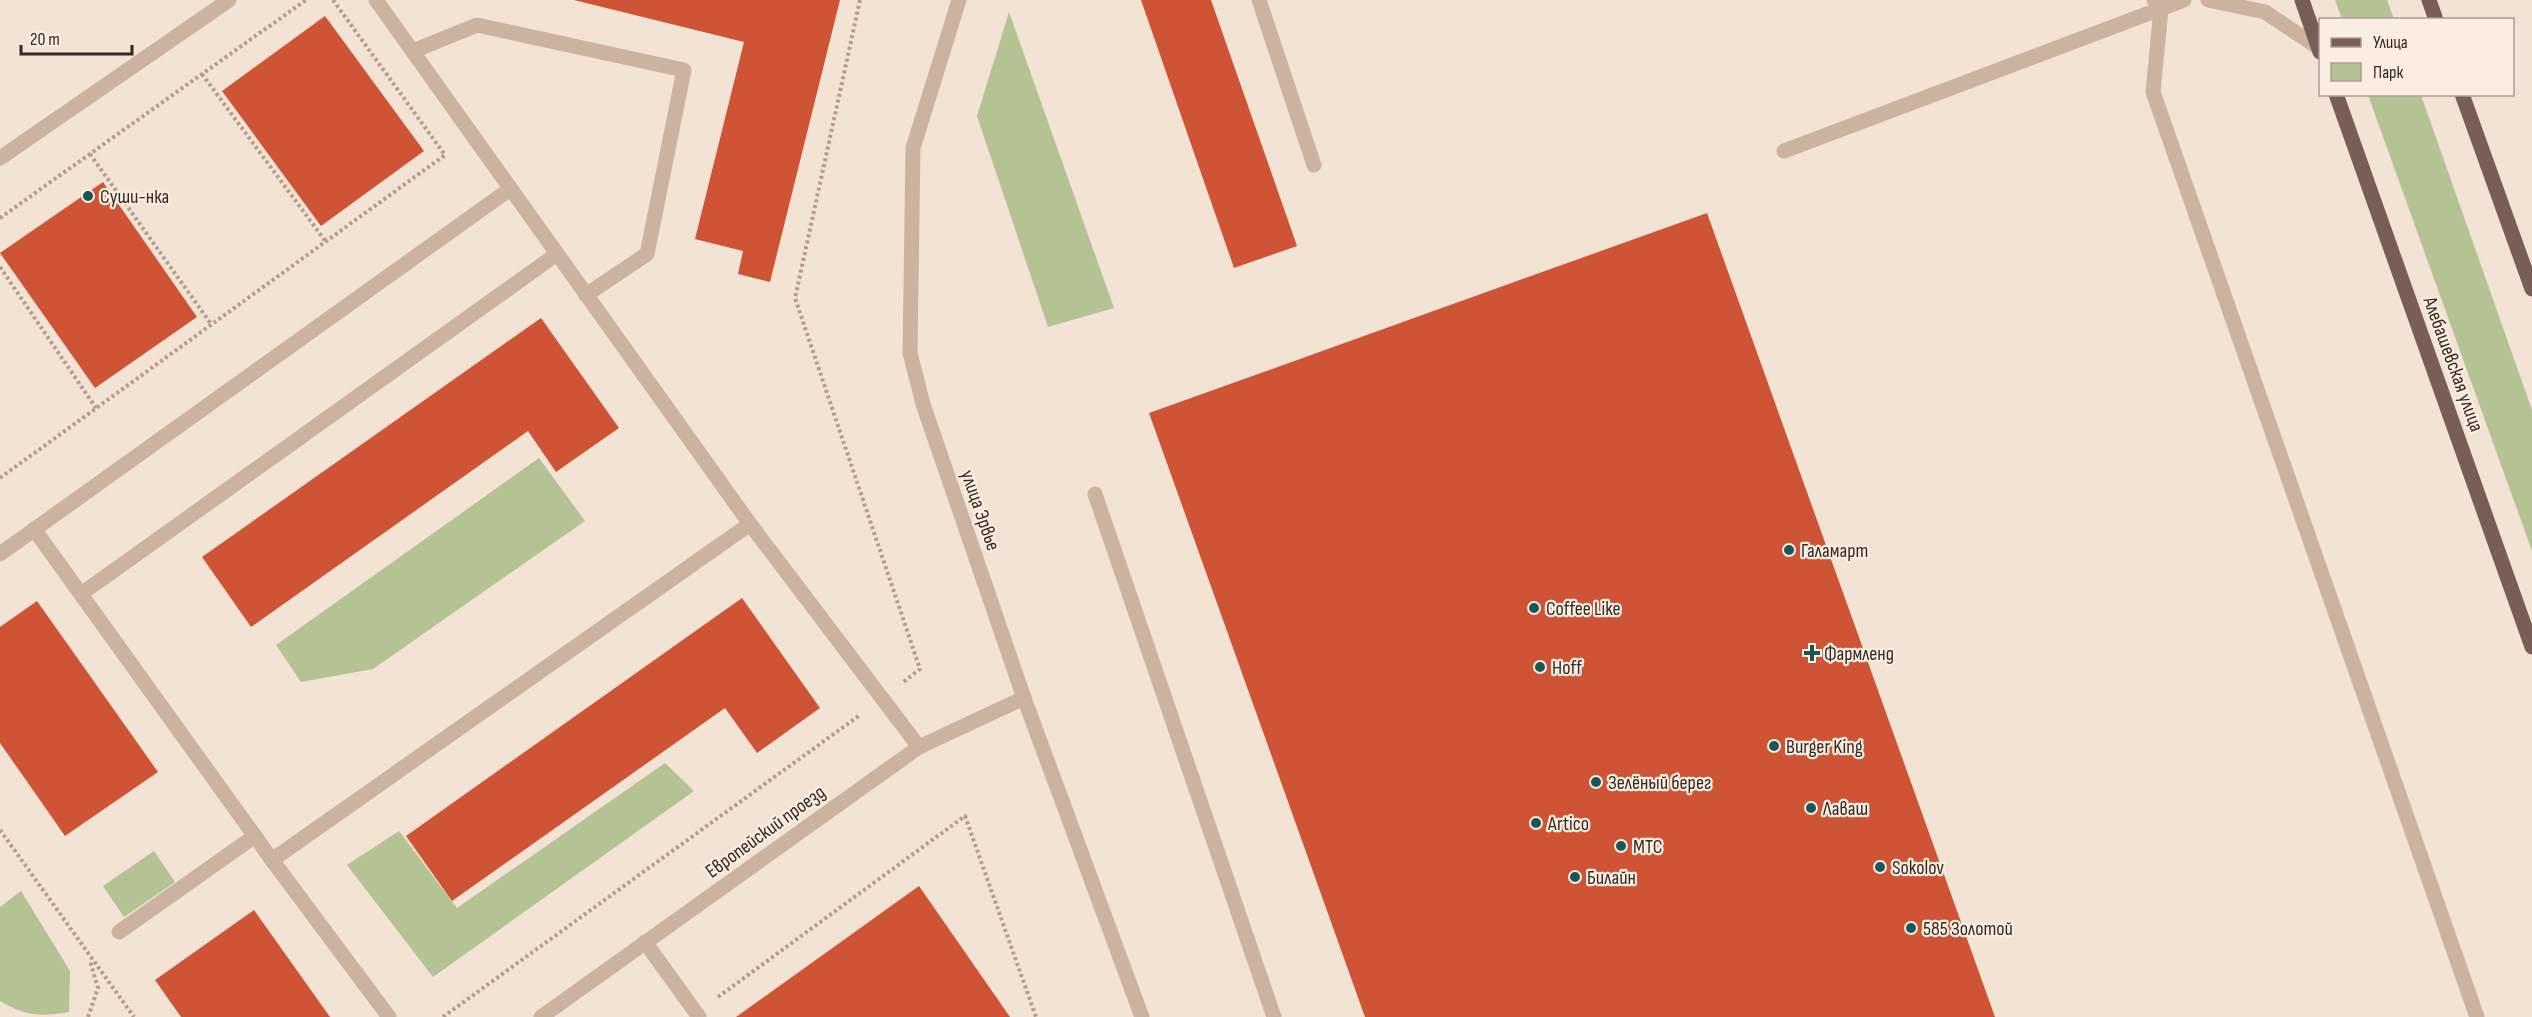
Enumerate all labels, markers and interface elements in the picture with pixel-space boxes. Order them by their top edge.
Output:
scale bar [21,18,132,56]
legend [2319,18,2514,96]
text: 20 m [30,29,60,50]
text: Улица [2373,32,2408,53]
text: Парк [2373,62,2404,83]
place label: Суши-нка [100,185,169,209]
marker: Суши-нка [81,189,95,203]
street label: Алебашевская улица [2417,293,2489,435]
street label: улица Эрвье [955,467,1005,554]
place label: Галамарт [1801,539,1868,563]
marker: Галамарт [1782,543,1796,557]
place label: Coffee Like [1546,597,1621,621]
marker: Coffee Like [1527,601,1541,615]
place label: Фармленд [1824,642,1894,666]
marker: Фармленд [1805,646,1819,660]
place label: Hoff [1552,656,1582,680]
marker: Hoff [1533,660,1547,674]
place label: Burger King [1786,735,1863,759]
marker: Burger King [1767,739,1781,753]
place label: Зелёный берег [1608,771,1711,795]
marker: Зелёный берег [1589,775,1603,789]
street label: Европейский проезд [701,780,830,883]
place label: Лаваш [1822,797,1868,821]
marker: Лаваш [1804,801,1818,815]
place label: Artico [1547,812,1589,836]
marker: Artico [1529,816,1543,830]
place label: МТС [1633,835,1662,859]
marker: МТС [1614,839,1628,853]
place label: Sokolov [1892,856,1944,880]
marker: Sokolov [1873,860,1887,874]
place label: Билайн [1587,866,1636,890]
marker: Билайн [1568,870,1582,884]
place label: 585 Золотой [1923,917,2013,941]
marker: 585 Золотой [1904,921,1918,935]

